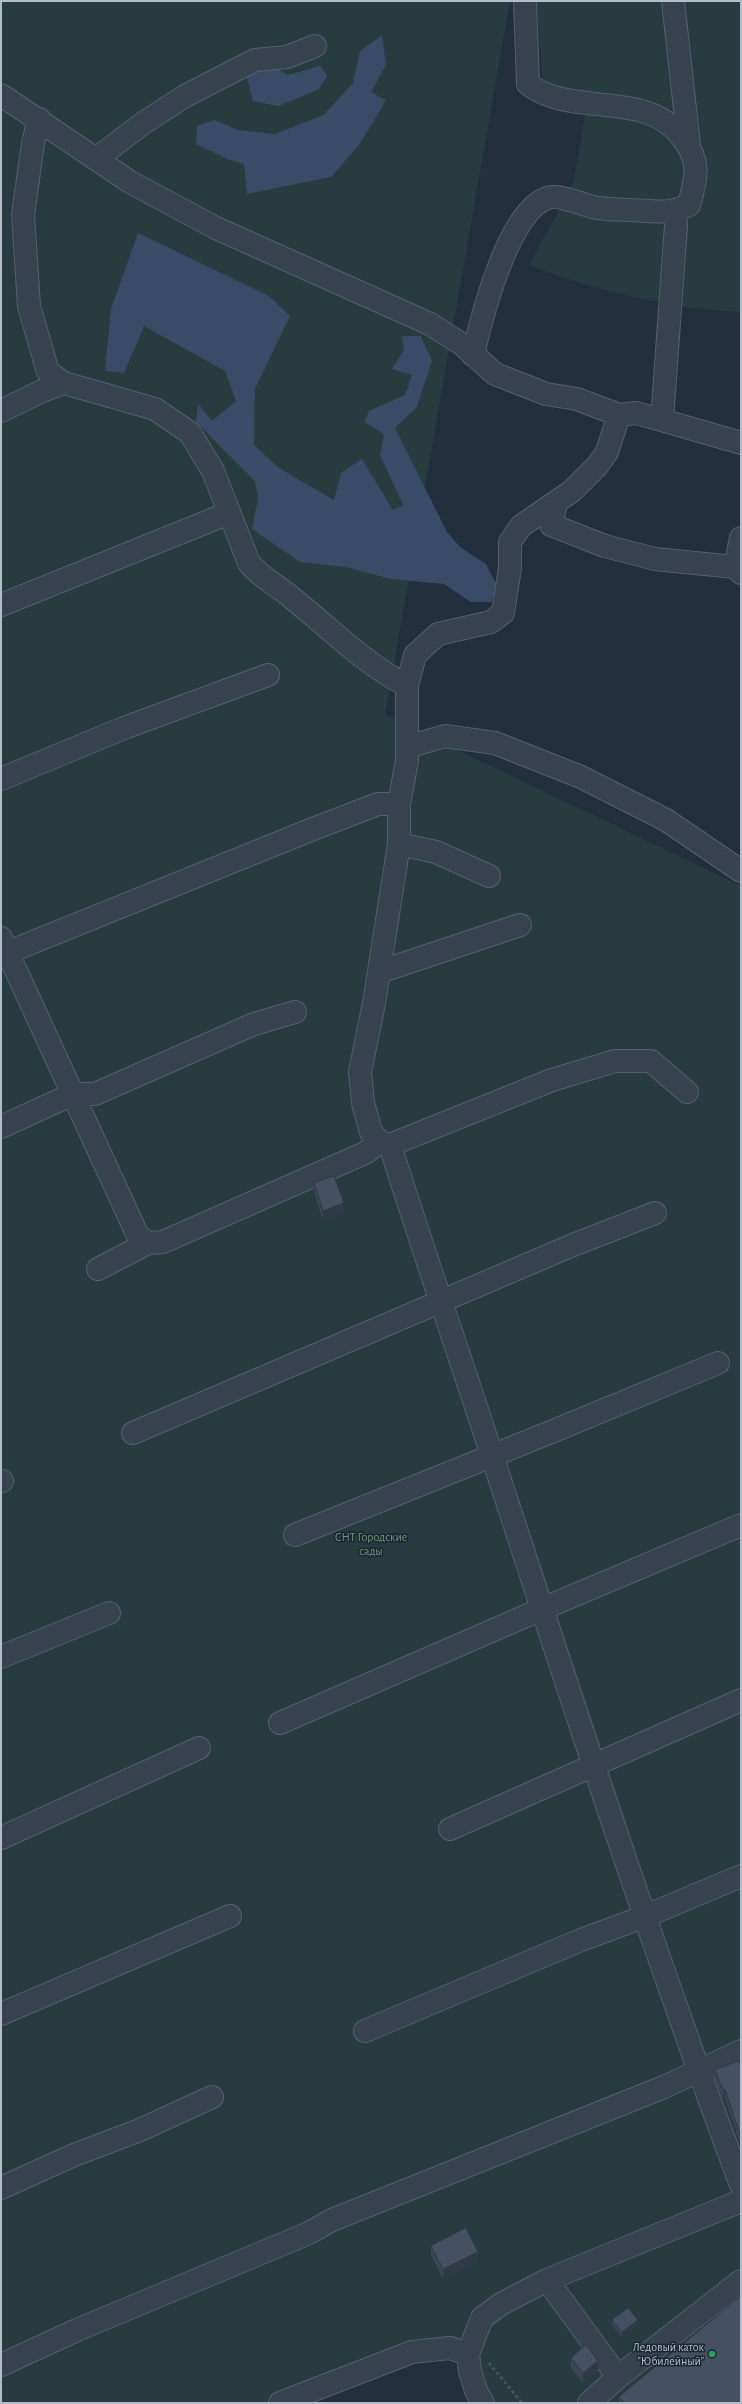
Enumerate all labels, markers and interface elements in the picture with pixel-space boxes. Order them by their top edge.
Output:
park label: СНТ Городские сады [335,1530,407,1558]
place label: Ледовый каток "Юбилейный" [633,2340,704,2368]
marker: Ледовый каток "Юбилейный" [707,2349,717,2359]

